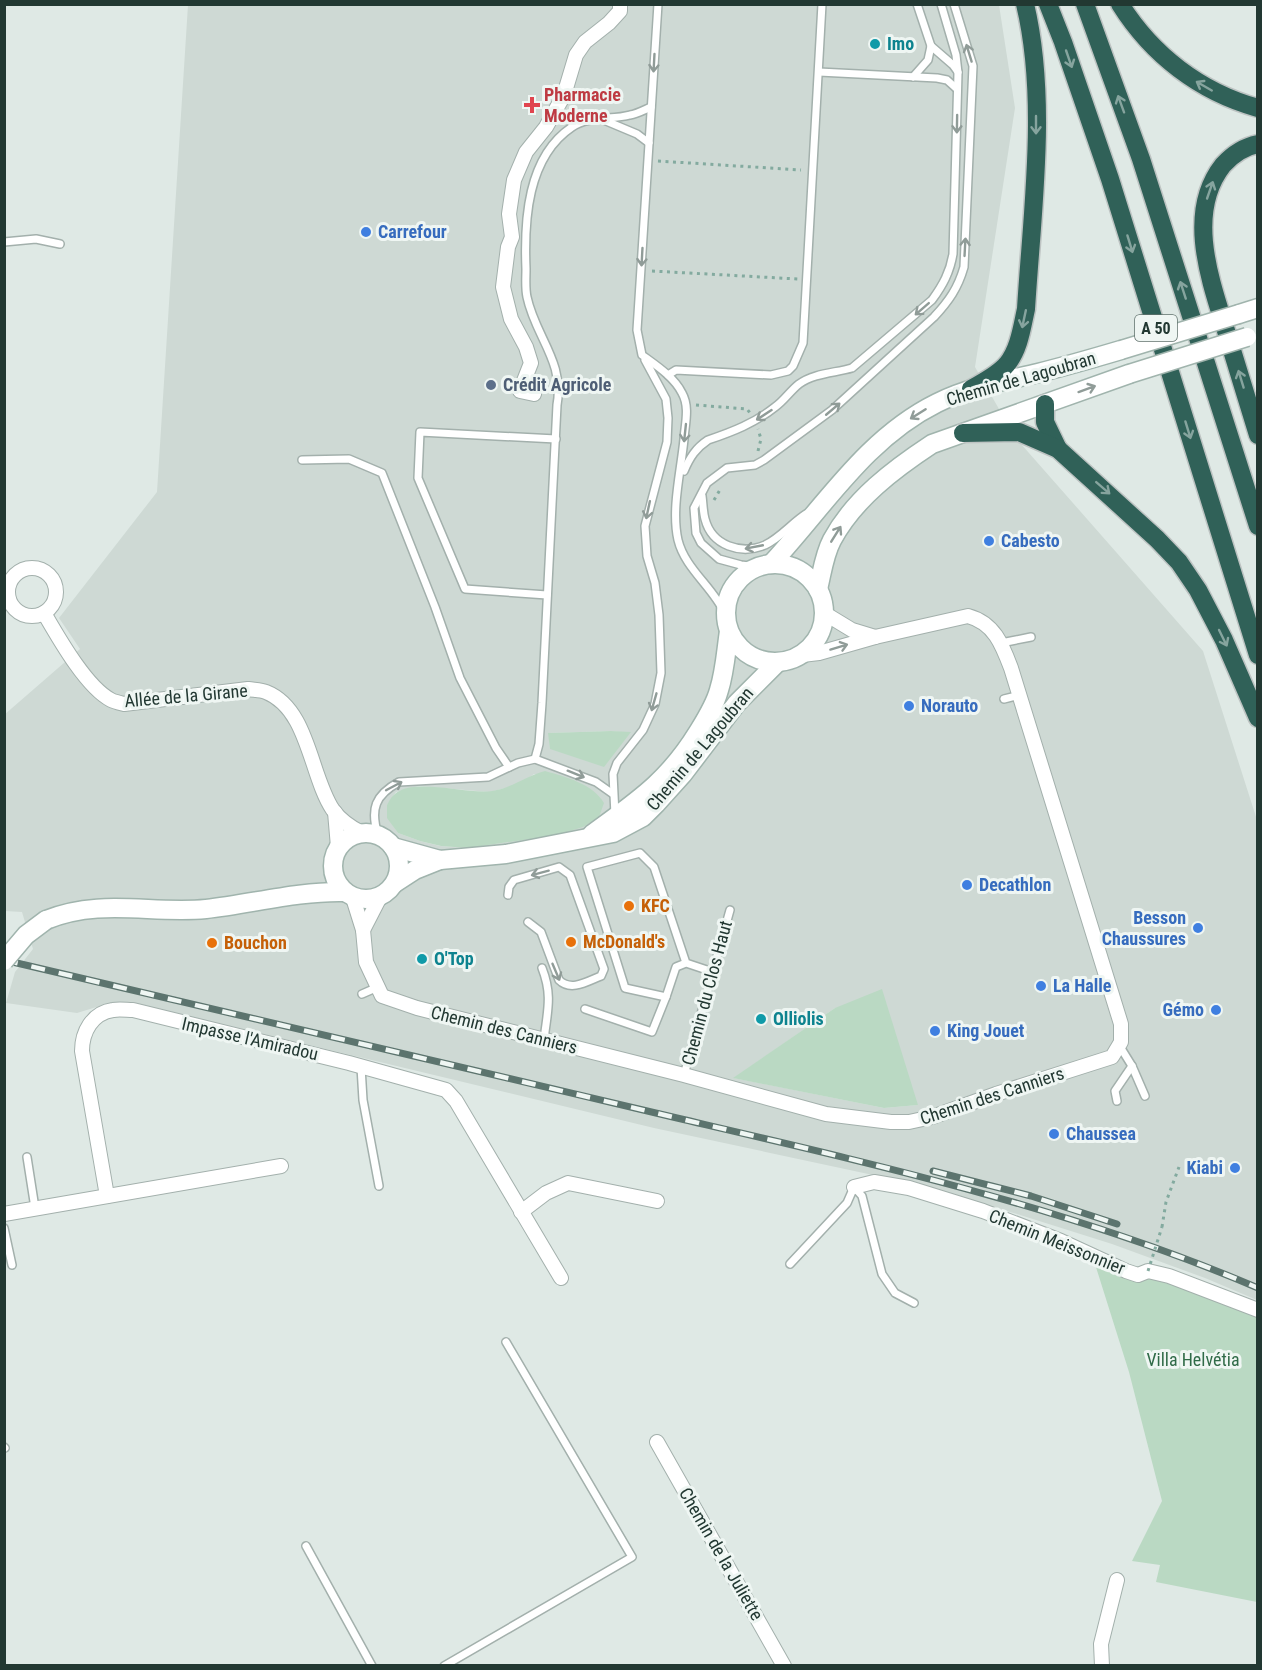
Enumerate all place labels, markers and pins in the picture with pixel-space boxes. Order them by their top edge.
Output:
place label: Imo [887,33,914,54]
marker: Imo [868,37,882,51]
place label: Pharmacie Moderne [544,84,621,126]
marker: Pharmacie Moderne [525,98,539,112]
place label: Carrefour [378,221,447,242]
marker: Carrefour [359,225,373,239]
place label: Crédit Agricole [503,374,612,395]
marker: Crédit Agricole [484,378,498,392]
place label: Cabesto [1001,530,1060,551]
marker: Cabesto [982,534,996,548]
place label: Norauto [921,695,978,716]
marker: Norauto [902,699,916,713]
place label: Decathlon [979,874,1051,895]
marker: Decathlon [960,878,974,892]
place label: KFC [641,895,670,916]
marker: KFC [622,899,636,913]
place label: Besson Chaussures [1102,907,1186,949]
marker: Besson Chaussures [1191,921,1205,935]
place label: McDonald's [583,931,665,952]
place label: Bouchon [224,932,287,953]
marker: McDonald's [564,935,578,949]
marker: Bouchon [205,936,219,950]
place label: O'Top [434,948,474,969]
marker: O'Top [415,952,429,966]
place label: La Halle [1053,975,1112,996]
marker: La Halle [1034,979,1048,993]
place label: Gémo [1163,999,1204,1020]
marker: Gémo [1209,1003,1223,1017]
place label: Olliolis [773,1008,824,1029]
marker: Olliolis [754,1012,768,1026]
place label: King Jouet [947,1020,1025,1041]
marker: King Jouet [928,1024,942,1038]
place label: Chaussea [1066,1123,1136,1144]
marker: Chaussea [1047,1127,1061,1141]
place label: Kiabi [1187,1157,1223,1178]
marker: Kiabi [1228,1161,1242,1175]

